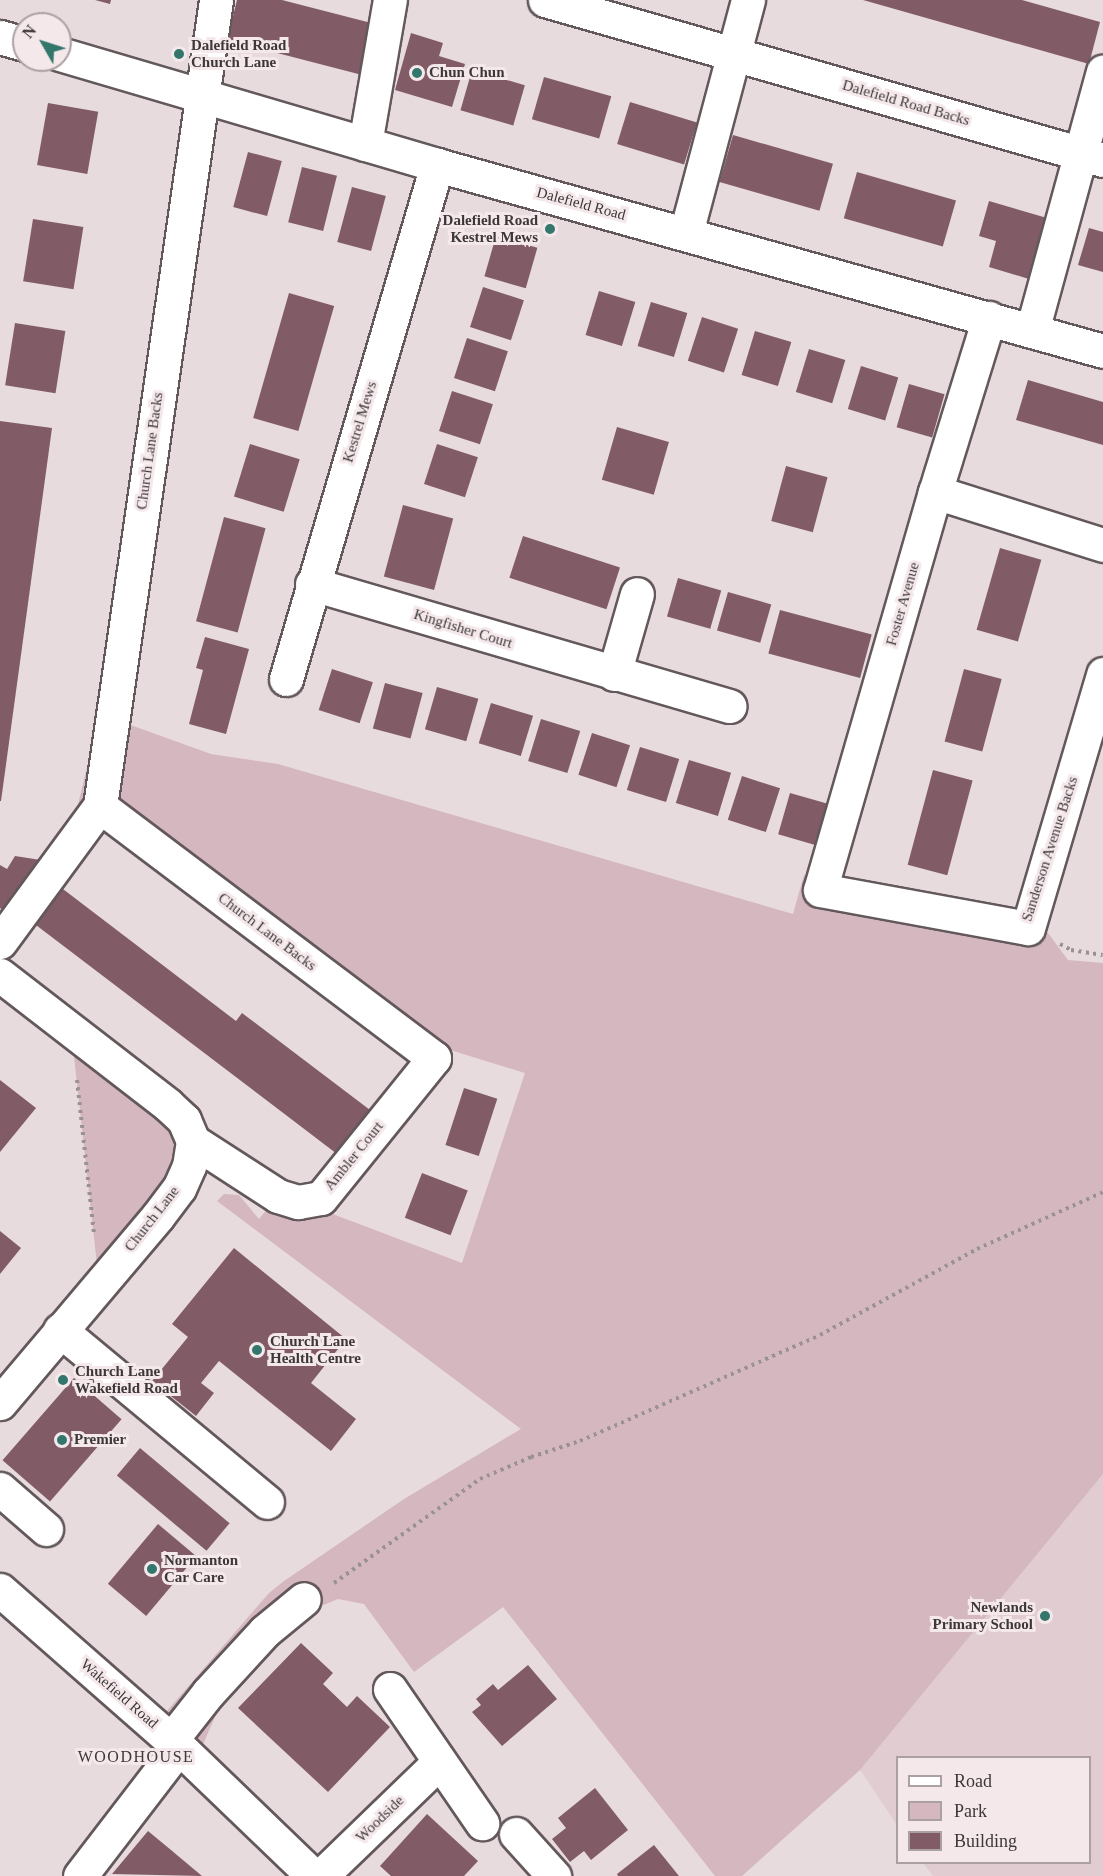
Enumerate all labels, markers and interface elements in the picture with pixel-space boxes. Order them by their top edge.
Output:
north arrow [12,12,72,72]
text: N [19,22,39,41]
place label: Dalefield Road Church Lane [191,36,286,71]
marker: Dalefield Road Church Lane [172,47,186,61]
place label: Chun Chun [429,64,504,82]
marker: Chun Chun [410,66,424,80]
street label: Dalefield Road Backs [840,76,972,130]
street label: Dalefield Road [535,184,627,224]
place label: Dalefield Road Kestrel Mews [443,211,538,246]
marker: Dalefield Road Kestrel Mews [543,222,557,236]
street label: Kestrel Mews [339,379,381,465]
street label: Church Lane Backs [133,391,167,511]
street label: Foster Avenue [882,560,924,648]
street label: Kingfisher Court [412,605,514,653]
street label: Sanderson Avenue Backs [1018,774,1082,924]
street label: Church Lane Backs [214,889,320,975]
street label: Ambler Court [321,1118,387,1194]
street label: Church Lane [121,1183,183,1255]
place label: Church Lane Health Centre [270,1332,361,1367]
marker: Church Lane Health Centre [248,1341,266,1359]
place label: Church Lane Wakefield Road [75,1362,178,1397]
marker: Church Lane Wakefield Road [56,1373,70,1387]
place label: Premier [74,1431,126,1449]
marker: Premier [55,1433,69,1447]
place label: Normanton Car Care [164,1551,238,1586]
marker: Normanton Car Care [145,1562,159,1576]
place label: Newlands Primary School [933,1598,1033,1633]
marker: Newlands Primary School [1038,1609,1052,1623]
street label: Wakefield Road [77,1655,161,1733]
district label: WOODHOUSE [78,1747,194,1767]
legend [896,1756,1091,1864]
text: Road [954,1771,992,1791]
street label: Woodside [352,1792,408,1846]
text: Park [954,1801,987,1821]
text: Building [954,1831,1017,1851]

